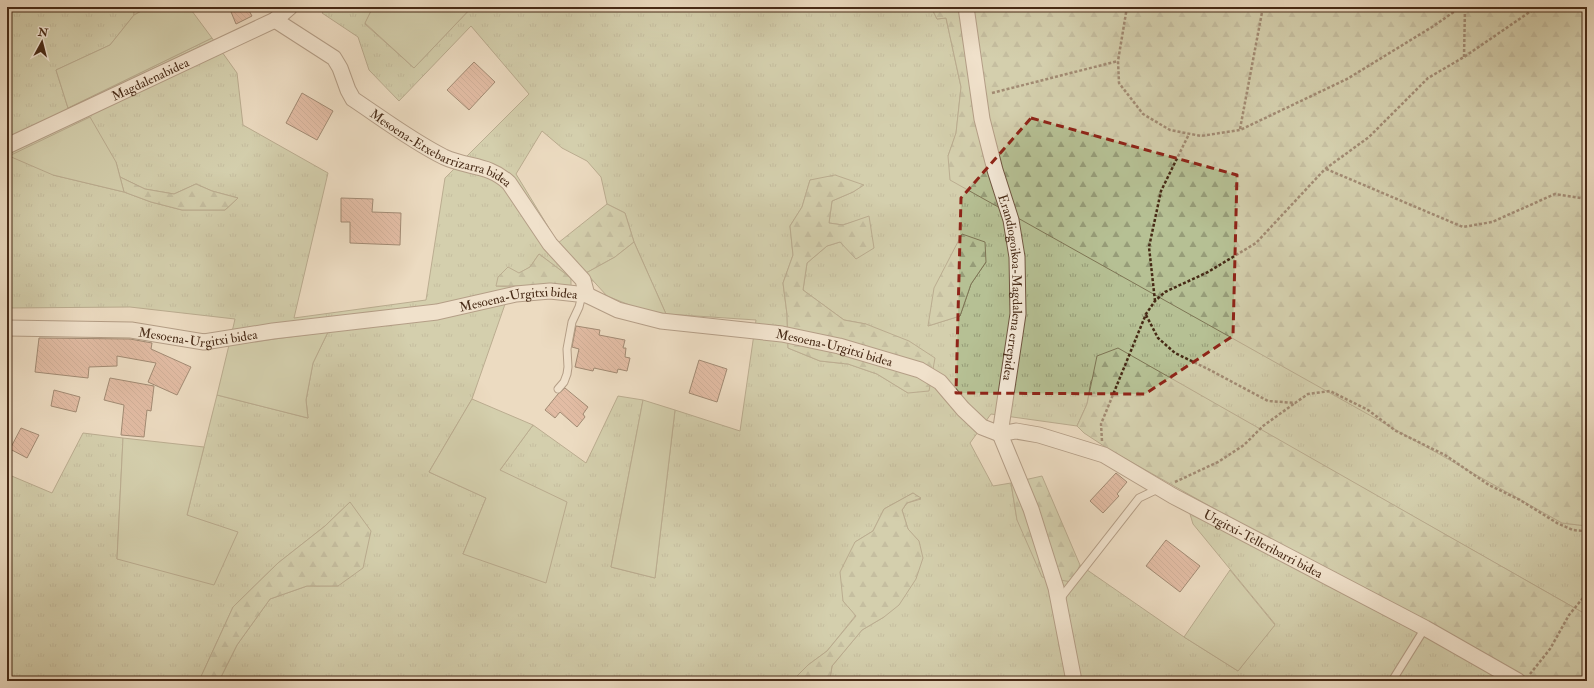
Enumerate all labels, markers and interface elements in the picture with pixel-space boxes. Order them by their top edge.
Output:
north arrow [22,22,62,62]
text: N [36,25,50,40]
street label: Magdalenabidea [109,54,192,105]
street label: Mesoena-Etxebarrizarra bidea [367,106,515,191]
street label: Erandiogoikoa-Magdalena errepidea [994,192,1025,383]
street label: Mesoena-Urgitxi bidea [458,284,579,316]
street label: Mesoena-Urgitxi bidea [137,324,259,351]
street label: Mesoena-Urgitxi bidea [774,326,895,371]
street label: Urgitxi-Telleribarri bidea [1201,506,1326,582]

